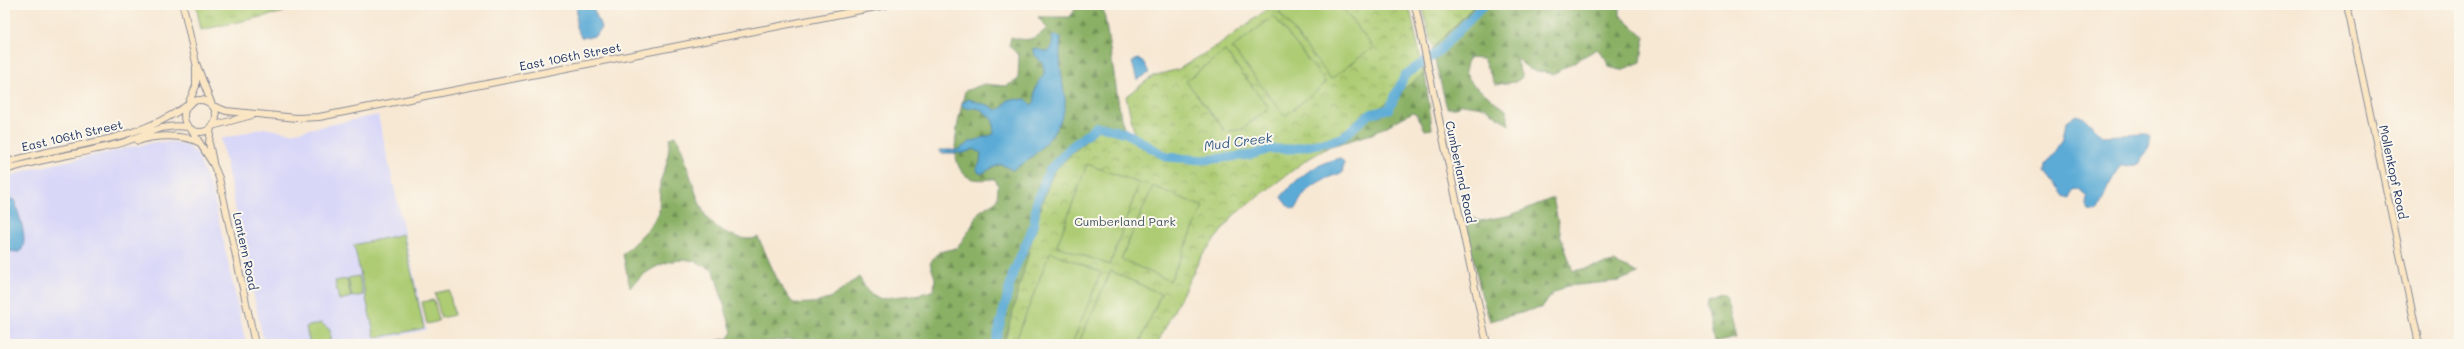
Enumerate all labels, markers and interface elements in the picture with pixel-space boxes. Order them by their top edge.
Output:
street label: East 106th Street [518,38,622,74]
street label: East 106th Street [20,116,124,154]
street label: Cumberland Road [1442,119,1480,225]
street label: Mollenkopf Road [2376,123,2412,221]
water label: Mud Creek [1203,128,1274,154]
street label: Lantern Road [230,210,262,292]
park label: Cumberland Park [1074,213,1176,229]

